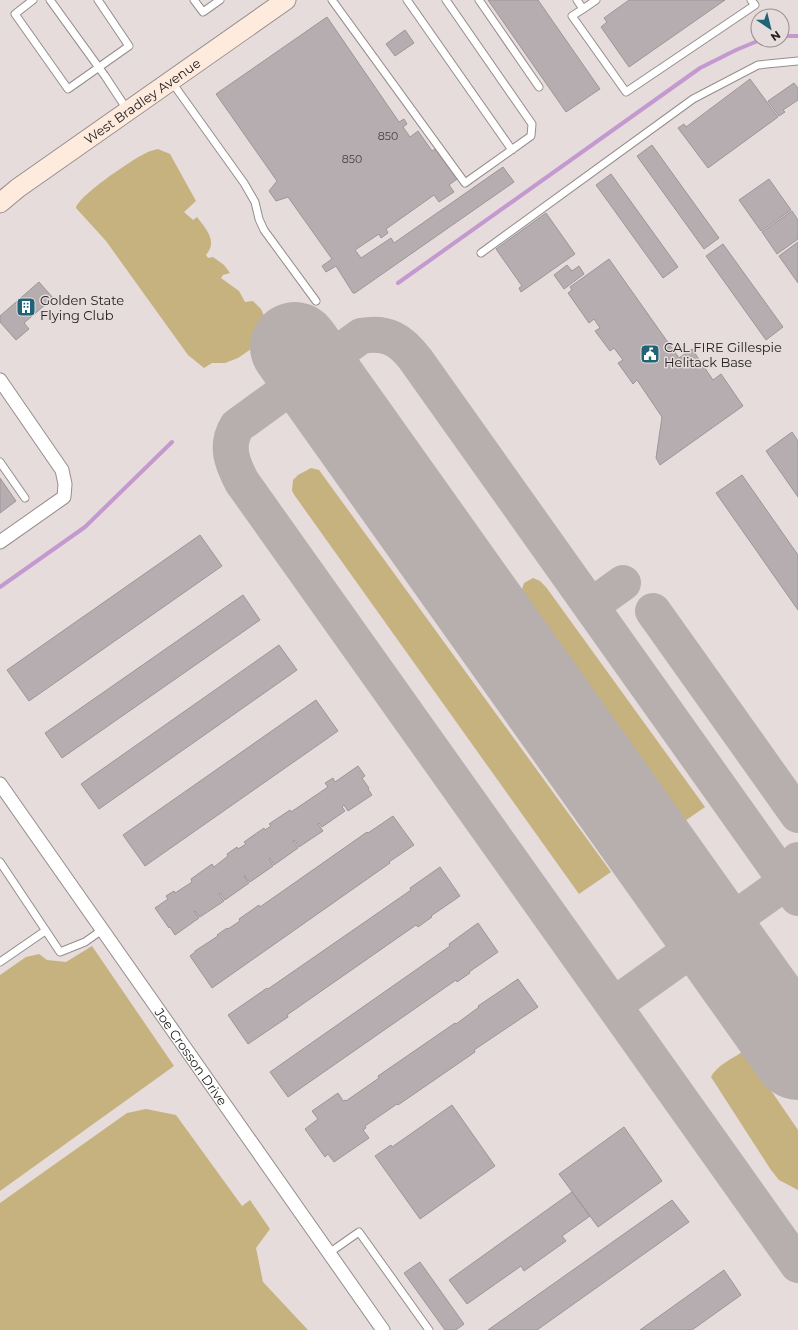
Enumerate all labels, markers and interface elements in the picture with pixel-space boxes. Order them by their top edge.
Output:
north arrow [750,8,790,48]
text: N [768,28,783,44]
street label: West Bradley Avenue [81,55,203,147]
house number: 850 [378,129,398,143]
house number: 850 [342,152,362,166]
place label: Golden State Flying Club [40,292,124,323]
building icon: Golden State Flying Club [15,296,37,318]
place label: CAL FIRE Gillespie Helitack Base [664,339,782,370]
public building icon: CAL FIRE Gillespie Helitack Base [639,343,661,365]
street label: Joe Crosson Drive [151,1004,231,1109]

